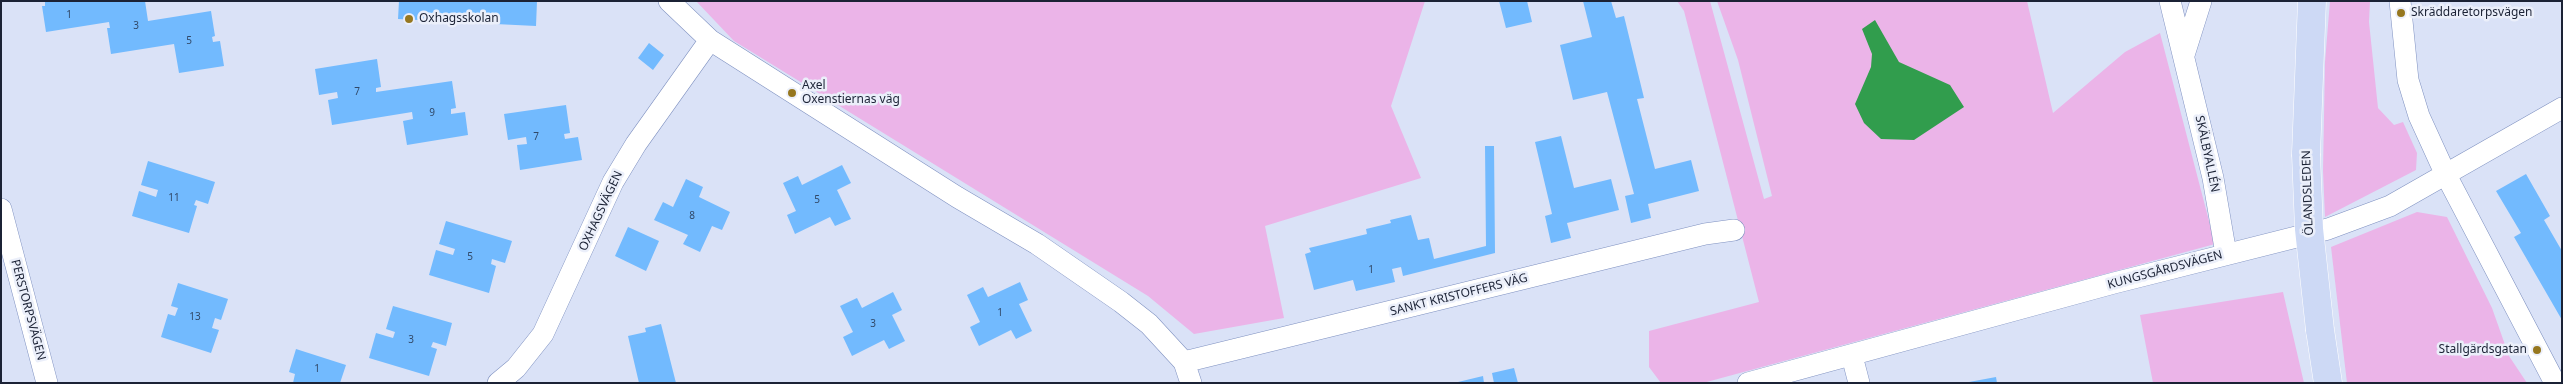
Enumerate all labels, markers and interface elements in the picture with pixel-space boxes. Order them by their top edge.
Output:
place label: Skräddaretorpsvägen [2411,6,2532,20]
marker: Skräddaretorpsvägen [2395,7,2407,19]
house number: 1 [66,9,72,21]
place label: Oxhagsskolan [419,12,499,26]
marker: Oxhagsskolan [403,13,415,25]
house number: 3 [133,20,139,32]
house number: 5 [186,35,192,47]
place label: Axel Oxenstiernas väg [802,79,900,107]
house number: 7 [354,86,360,98]
marker: Axel Oxenstiernas väg [786,87,798,99]
house number: 9 [429,107,435,119]
street label: SKÄLBYALLÉN [2192,114,2222,194]
house number: 7 [533,131,539,143]
street label: ÖLANDSLEDEN [2299,150,2317,236]
street label: OXHAGSVÄGEN [576,169,626,253]
house number: 11 [168,192,180,204]
house number: 5 [814,194,820,206]
house number: 8 [689,210,695,222]
street label: KUNGSGÅRDSVÄGEN [2106,248,2224,292]
house number: 5 [467,251,473,263]
street label: PERSTORPSVÄGEN [8,258,48,362]
house number: 1 [1368,264,1374,276]
street label: SANKT KRISTOFFERS VÄG [1389,271,1529,319]
house number: 1 [997,307,1003,319]
house number: 13 [189,311,201,323]
house number: 3 [870,318,876,330]
house number: 3 [408,334,414,346]
place label: Stallgärdsgatan [2439,343,2527,357]
marker: Stallgärdsgatan [2531,344,2543,356]
house number: 1 [314,363,320,375]

